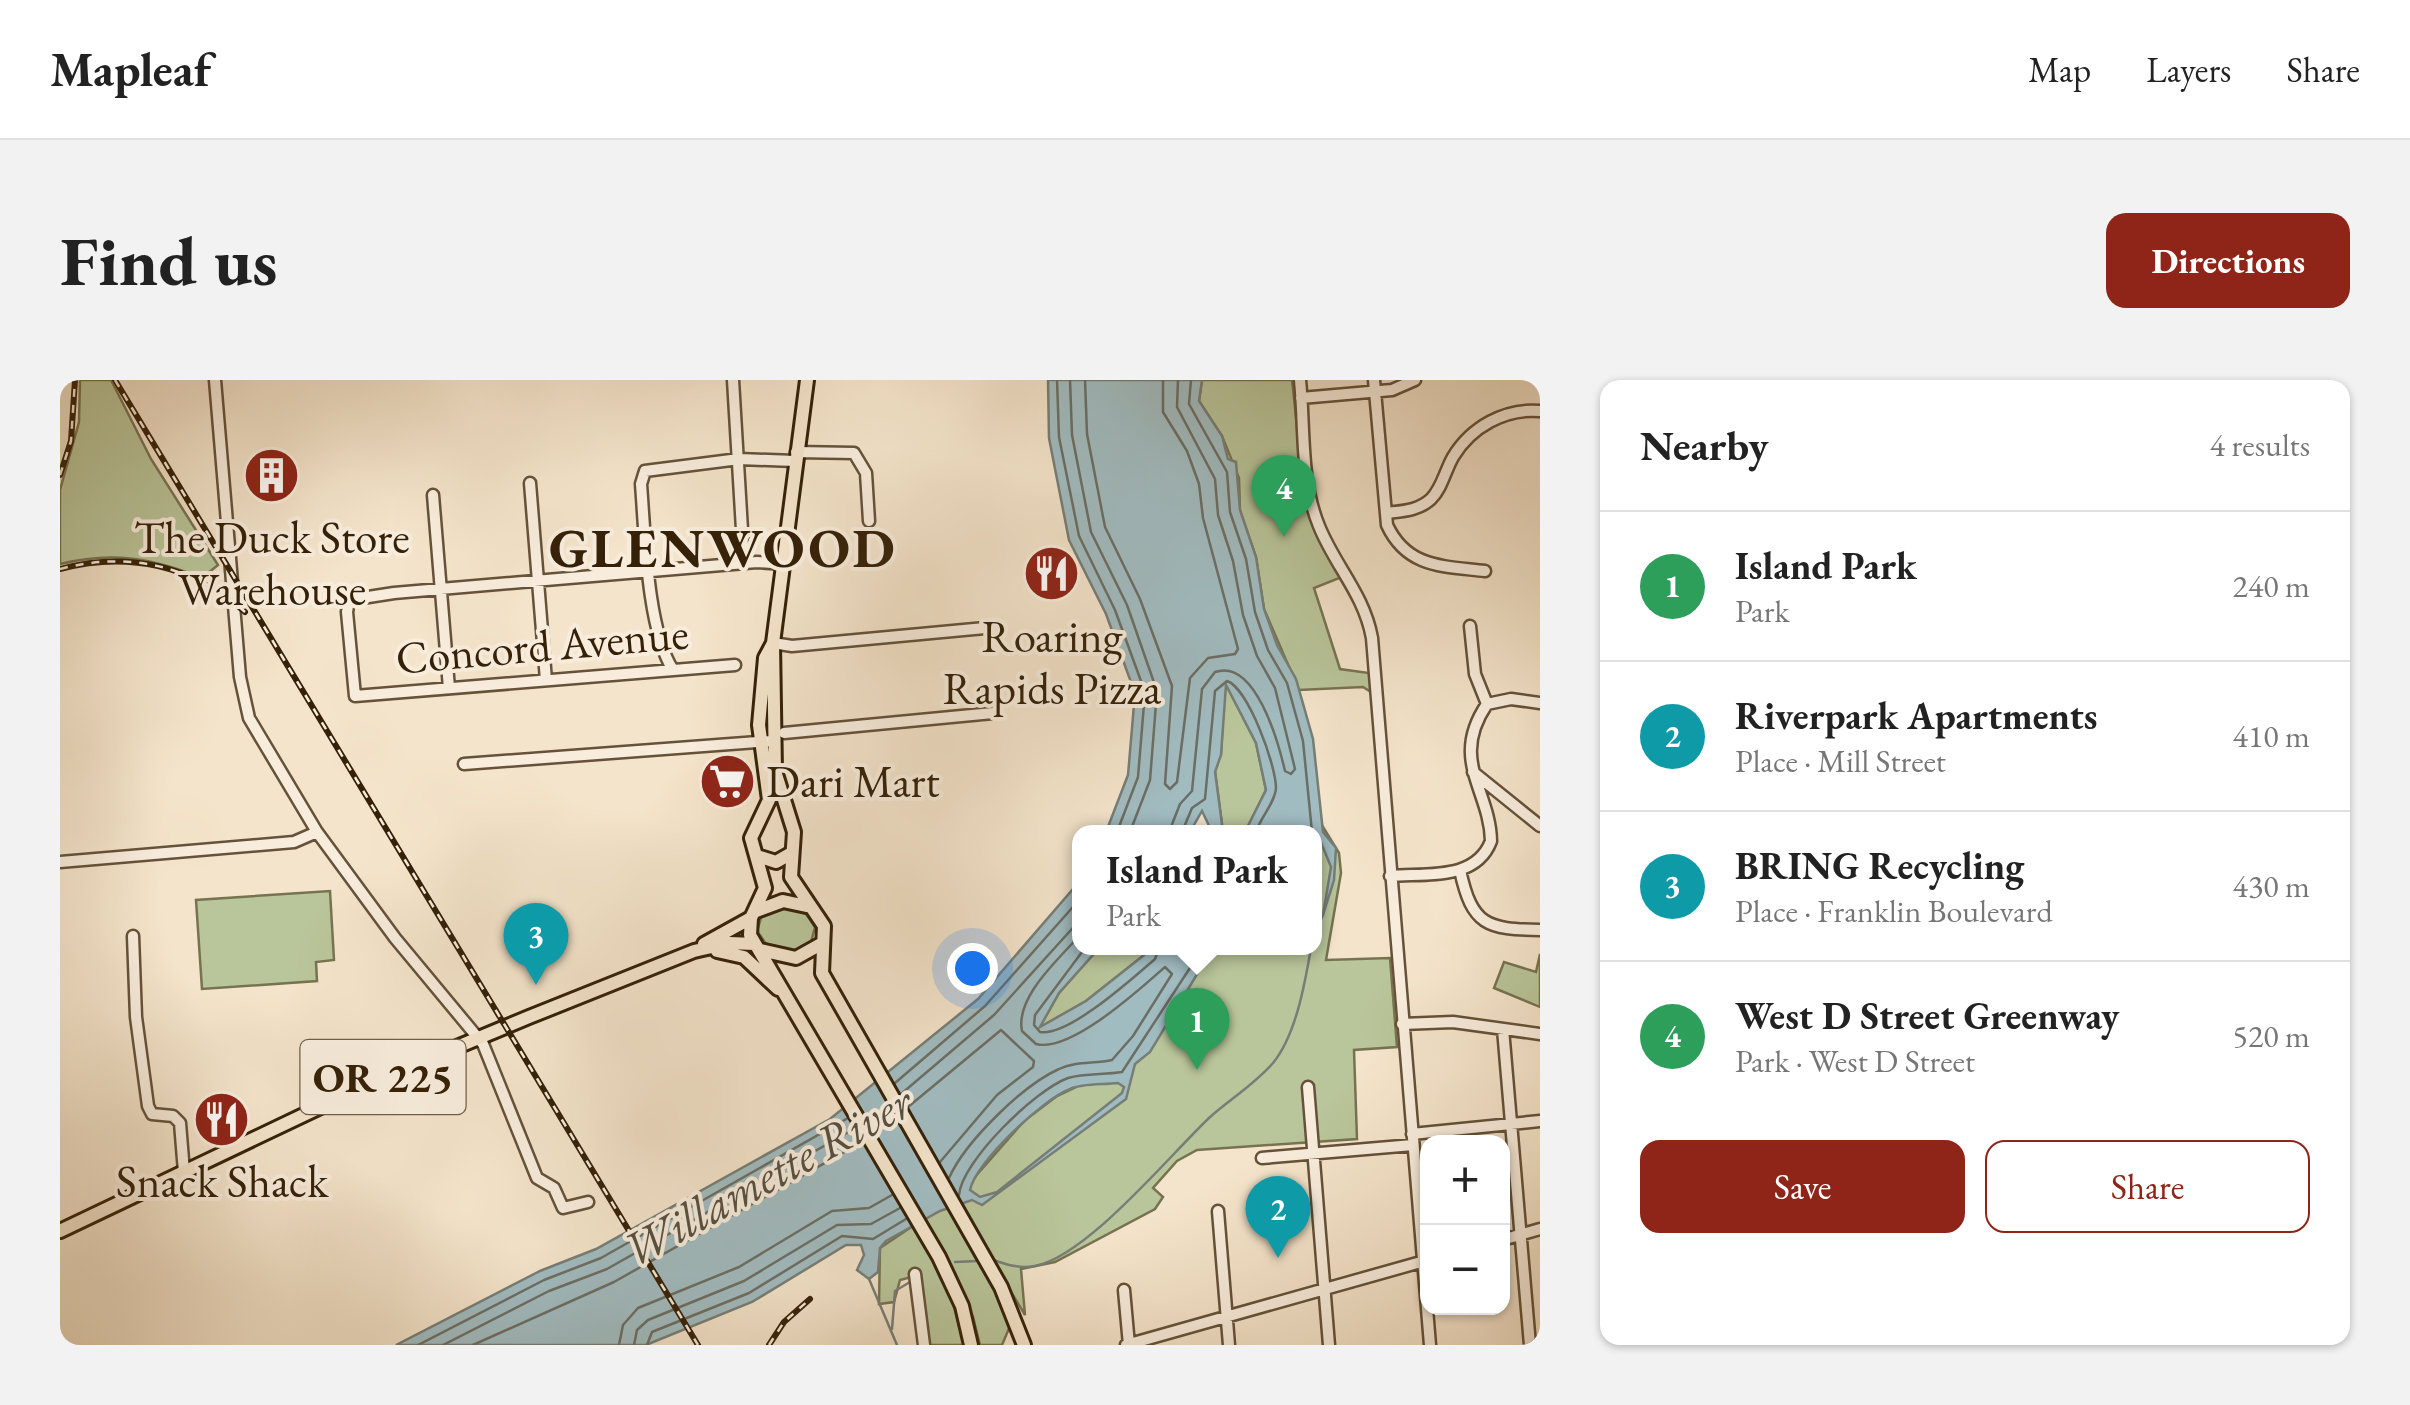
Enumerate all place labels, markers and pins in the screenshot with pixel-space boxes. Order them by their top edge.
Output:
building icon: The Duck Store Warehouse [242,445,302,505]
pin: 4 [1252,454,1316,537]
place label: The Duck Store Warehouse [134,508,410,618]
restaurant icon: Roaring Rapids Pizza [1022,544,1082,604]
place label: Roaring Rapids Pizza [943,607,1161,717]
supermarket icon: Dari Mart [697,751,757,811]
place label: Dari Mart [766,752,940,810]
pin: 3 [504,902,568,985]
pin: 1 [1164,988,1230,1070]
restaurant icon: Snack Shack [192,1089,252,1149]
place label: Snack Shack [116,1152,329,1210]
pin: 2 [1246,1176,1310,1258]

